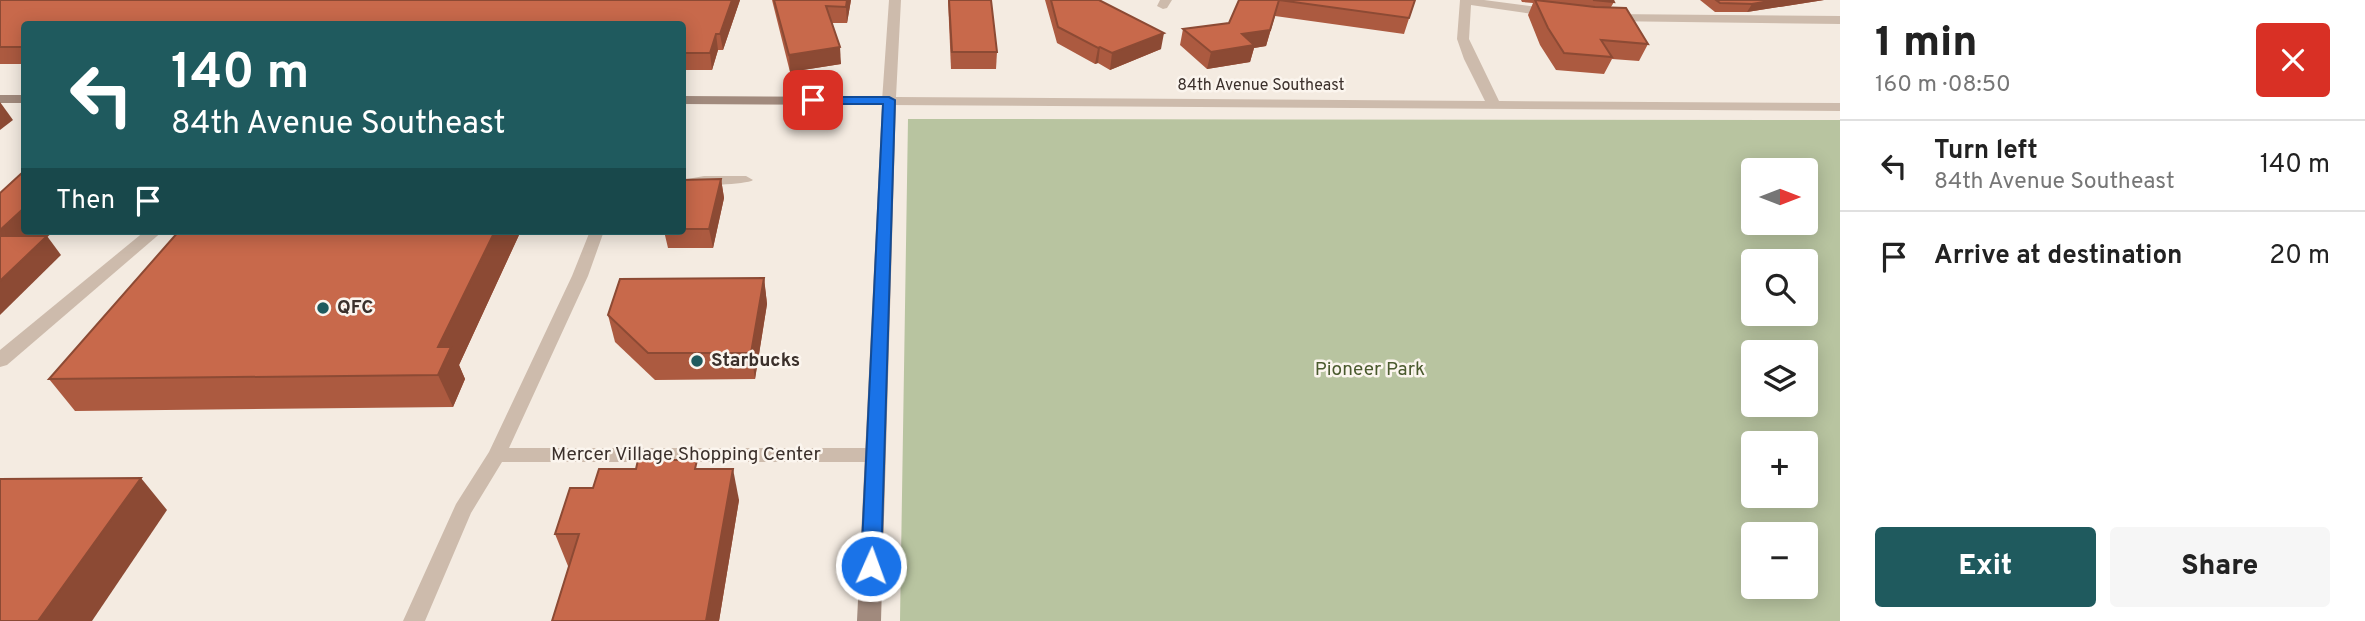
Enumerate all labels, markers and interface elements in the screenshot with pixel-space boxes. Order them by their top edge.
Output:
text: 1 min [1875,18,1978,71]
button: close [2256,23,2330,97]
text: 140 m [171,44,310,106]
icon: left [56,49,147,140]
pin [783,70,843,130]
text: 160 m · 08:50 [1875,71,2011,100]
street label: 84th Avenue Southeast [1177,76,1345,96]
icon: arrive [794,81,832,119]
text: 84th Avenue Southeast [171,105,506,145]
text: Turn left [1934,135,2038,168]
icon: left [1875,147,1913,185]
text: 140 m [2260,149,2330,182]
north arrow [1741,158,1818,234]
map controls [1741,158,1818,599]
text: 84th Avenue Southeast [1934,168,2175,197]
icon: arrive [129,182,167,220]
text: Then [56,185,115,218]
icon: arrive [1875,238,1913,276]
text: Arrive at destination [1934,240,2182,273]
text: 20 m [2269,240,2330,273]
button: search [1741,249,1818,326]
place label: QFC [337,296,373,320]
marker: QFC [315,300,331,316]
button: layers [1741,340,1818,417]
place label: Starbucks [711,349,800,373]
marker: Starbucks [689,353,705,369]
park label: Pioneer Park [1315,358,1425,382]
button: + [1741,431,1818,508]
street label: Mercer Village Shopping Center [551,443,821,467]
button: − [1741,522,1818,599]
button: Exit [1875,527,2096,607]
button: Share [2110,527,2330,607]
position arrow [834,529,908,603]

